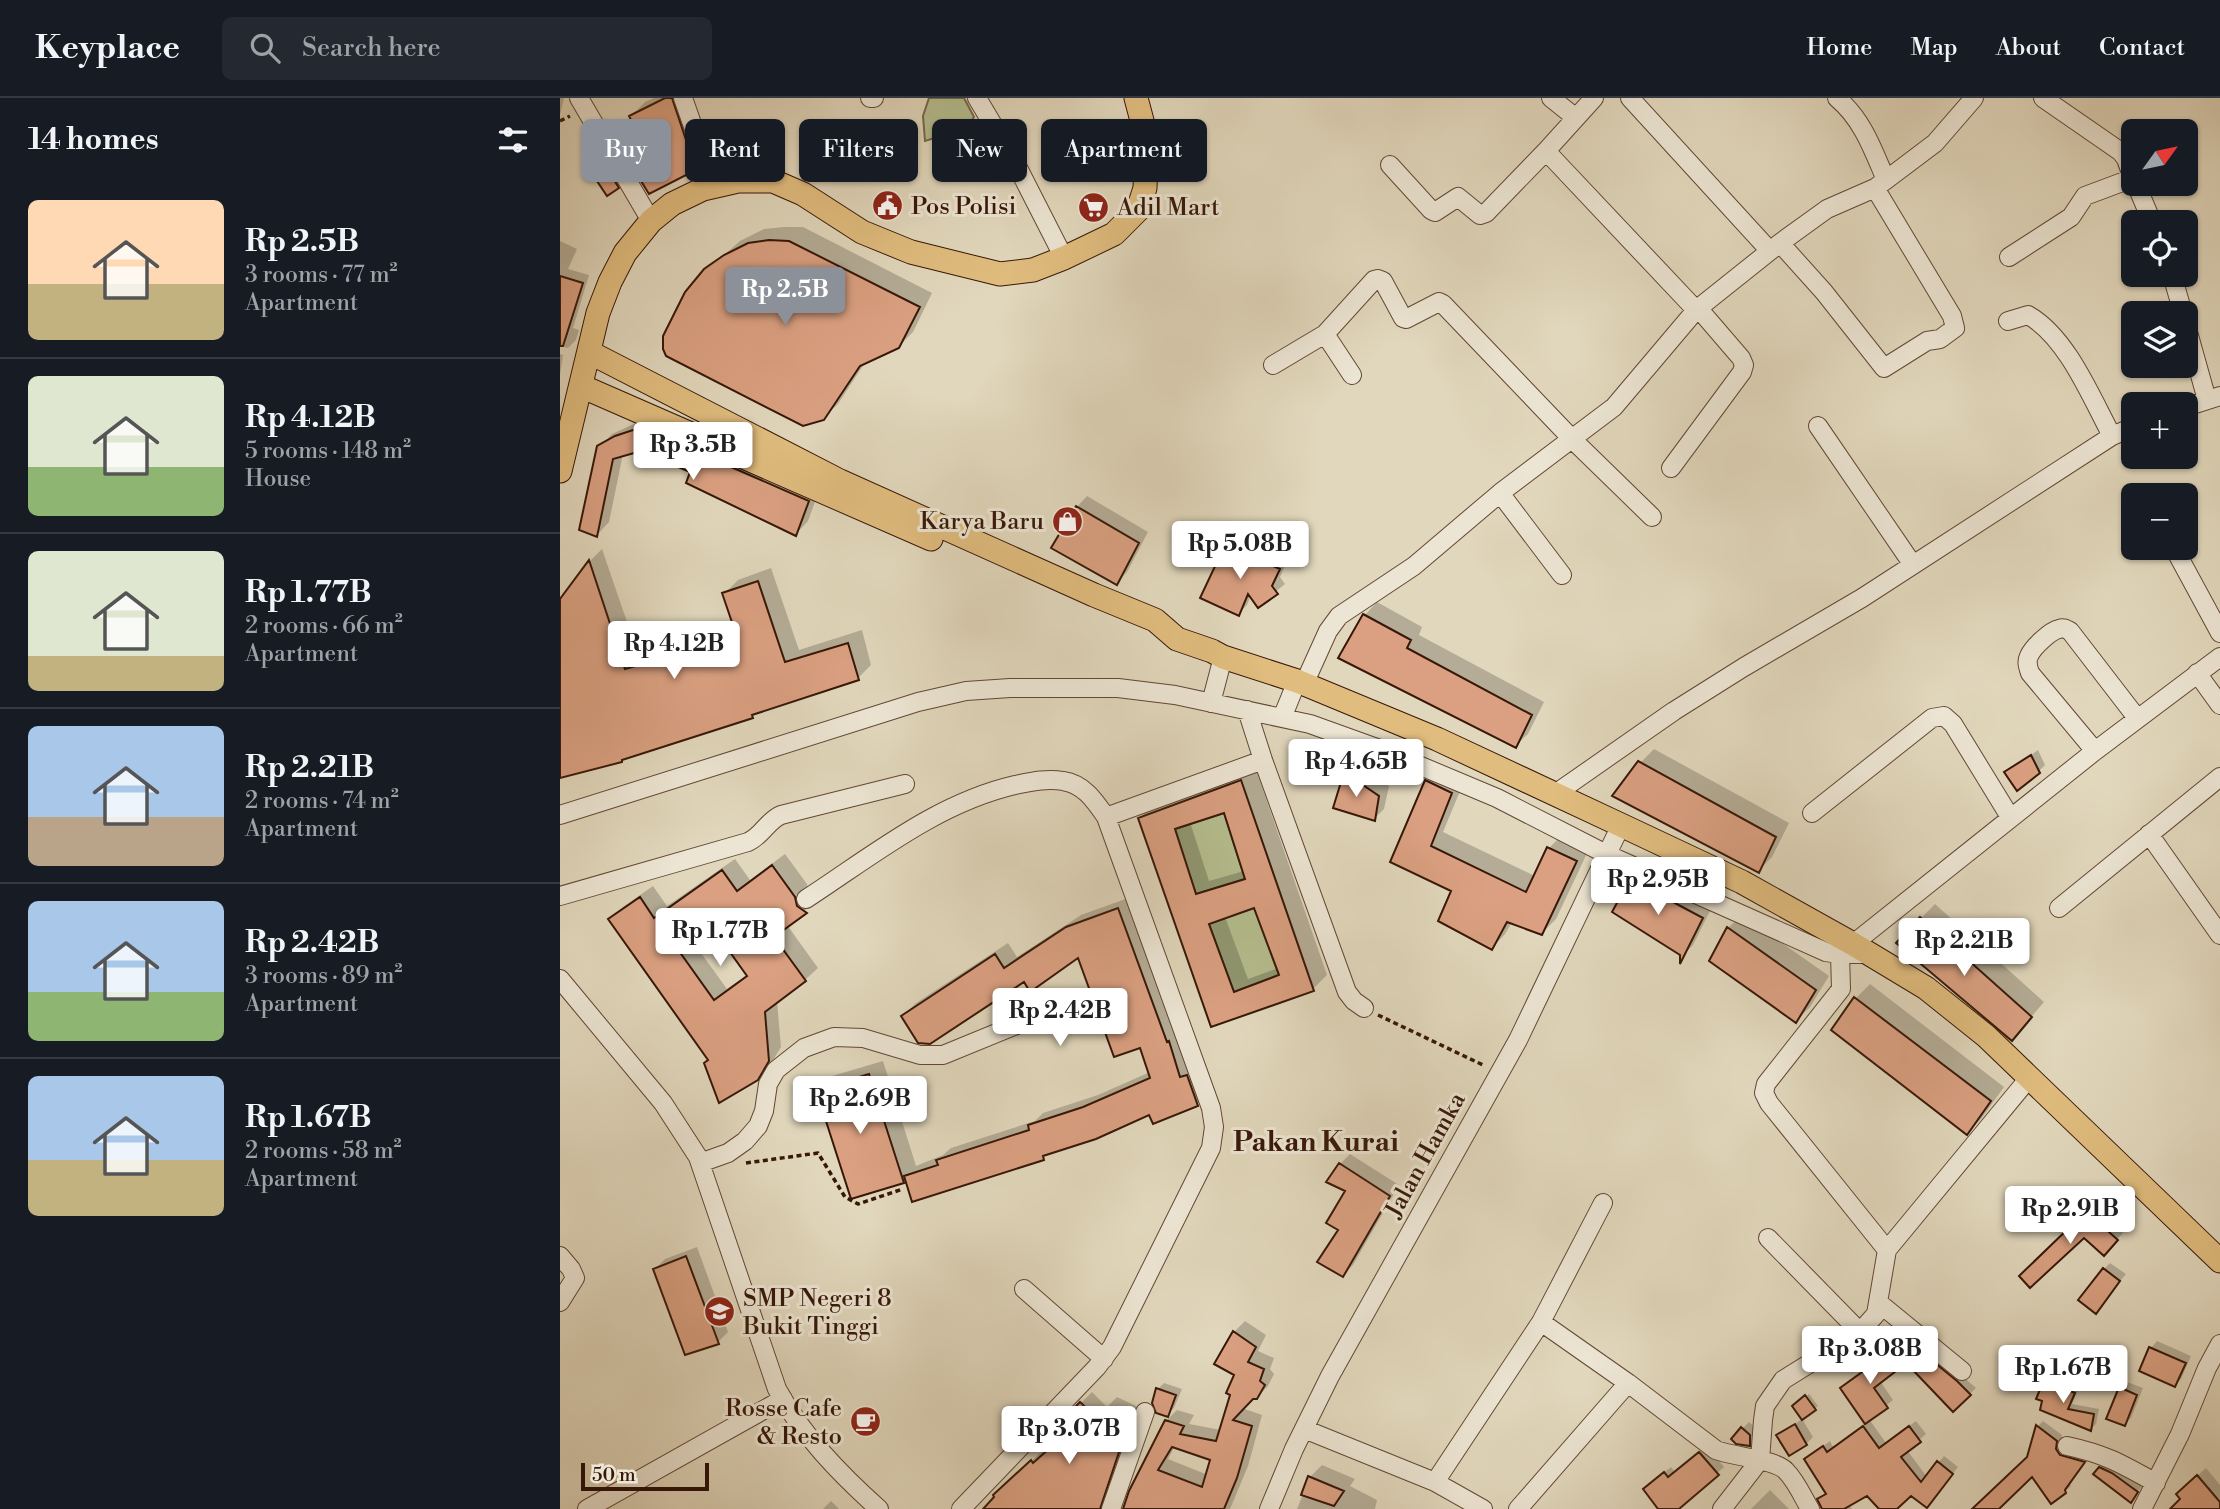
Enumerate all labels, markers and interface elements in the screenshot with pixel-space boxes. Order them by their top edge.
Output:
search box [222,17,712,80]
text: Keyplace [35,28,180,69]
icon: search [246,29,284,67]
text: Search here [302,32,441,64]
text: Home [1807,33,1872,63]
text: Map [1910,33,1958,63]
text: About [1996,33,2061,63]
text: Contact [2099,33,2185,63]
chip: Buy [581,119,671,182]
chip: Rent [685,119,785,182]
chip: Filters [799,119,918,182]
chip: New [932,119,1027,182]
chip: Apartment [1041,119,1207,182]
north arrow [2121,119,2198,196]
map controls [2121,119,2198,560]
text: 14 homes [28,121,159,159]
icon: filters [494,121,532,159]
public building icon: Pos Polisi [871,189,905,223]
supermarket icon: Adil Mart [1077,190,1111,224]
place label: Pos Polisi [911,192,1017,222]
place label: Adil Mart [1116,193,1220,223]
button: locate [2121,210,2198,287]
text: Rp 2.5B [245,223,359,261]
icon: home [84,228,168,312]
text: 3 rooms · 77 m² [245,261,398,289]
pin: Rp 2.5B [720,268,850,327]
text: Rp 2.5B [741,276,829,304]
text: Apartment [245,289,358,317]
button: layers [2121,301,2198,378]
button: + [2121,392,2198,469]
text: Rp 4.12B [245,399,376,437]
icon: home [84,404,168,488]
pin: Rp 3.5B [628,422,758,482]
text: Rp 3.5B [650,431,737,459]
text: 5 rooms · 148 m² [245,437,411,465]
text: House [245,465,311,493]
button: − [2121,483,2198,560]
shop icon: Karya Baru [1050,504,1084,538]
place label: Karya Baru [920,507,1044,537]
pin: Rp 5.08B [1168,522,1312,581]
text: Rp 5.08B [1188,530,1292,558]
text: Rp 1.77B [245,574,371,612]
icon: home [84,579,168,663]
text: 2 rooms · 66 m² [245,612,403,640]
pin: Rp 4.12B [602,622,746,681]
text: Rp 4.12B [624,630,724,658]
text: Apartment [245,640,358,668]
pin: Rp 4.65B [1284,740,1428,799]
text: Rp 4.65B [1304,748,1408,776]
text: Rp 2.21B [245,749,374,787]
icon: home [84,754,168,838]
text: 2 rooms · 74 m² [245,787,399,815]
text: Apartment [245,815,358,843]
pin: Rp 2.95B [1586,858,1730,917]
text: Rp 2.95B [1607,866,1709,894]
pin: Rp 1.77B [648,908,792,968]
text: Rp 1.77B [672,917,768,945]
pin: Rp 2.21B [1892,918,2036,978]
text: Rp 2.42B [245,924,379,962]
text: Rp 2.21B [1915,927,2013,955]
icon: home [84,929,168,1013]
text: 3 rooms · 89 m² [245,962,402,990]
pin: Rp 2.42B [988,988,1132,1048]
text: Apartment [245,990,358,1018]
text: Rp 2.42B [1008,997,1112,1025]
pin: Rp 2.69B [788,1076,932,1136]
text: Rp 2.69B [809,1085,911,1113]
street label: Jalan Hamka [1379,1087,1473,1224]
text: Rp 1.67B [245,1099,372,1137]
icon: home [84,1104,168,1188]
district label: Pakan Kurai [1233,1125,1399,1160]
text: 2 rooms · 58 m² [245,1137,402,1165]
text: Apartment [245,1165,358,1193]
pin: Rp 2.91B [1998,1186,2142,1246]
text: Rp 2.91B [2021,1195,2119,1223]
place label: SMP Negeri 8 Bukit Tinggi [742,1284,892,1342]
school or university icon: SMP Negeri 8 Bukit Tinggi [703,1295,737,1329]
pin: Rp 3.08B [1798,1326,1942,1386]
text: Rp 3.08B [1818,1335,1922,1363]
pin: Rp 1.67B [1991,1346,2135,1405]
text: Rp 1.67B [2014,1354,2112,1382]
place label: Rosse Cafe & Resto [725,1394,842,1452]
cafe icon: Rosse Cafe & Resto [848,1405,882,1439]
pin: Rp 3.07B [997,1406,1141,1466]
text: Rp 3.07B [1018,1415,1120,1443]
scale bar [581,1460,709,1492]
text: 50 m [592,1463,636,1487]

